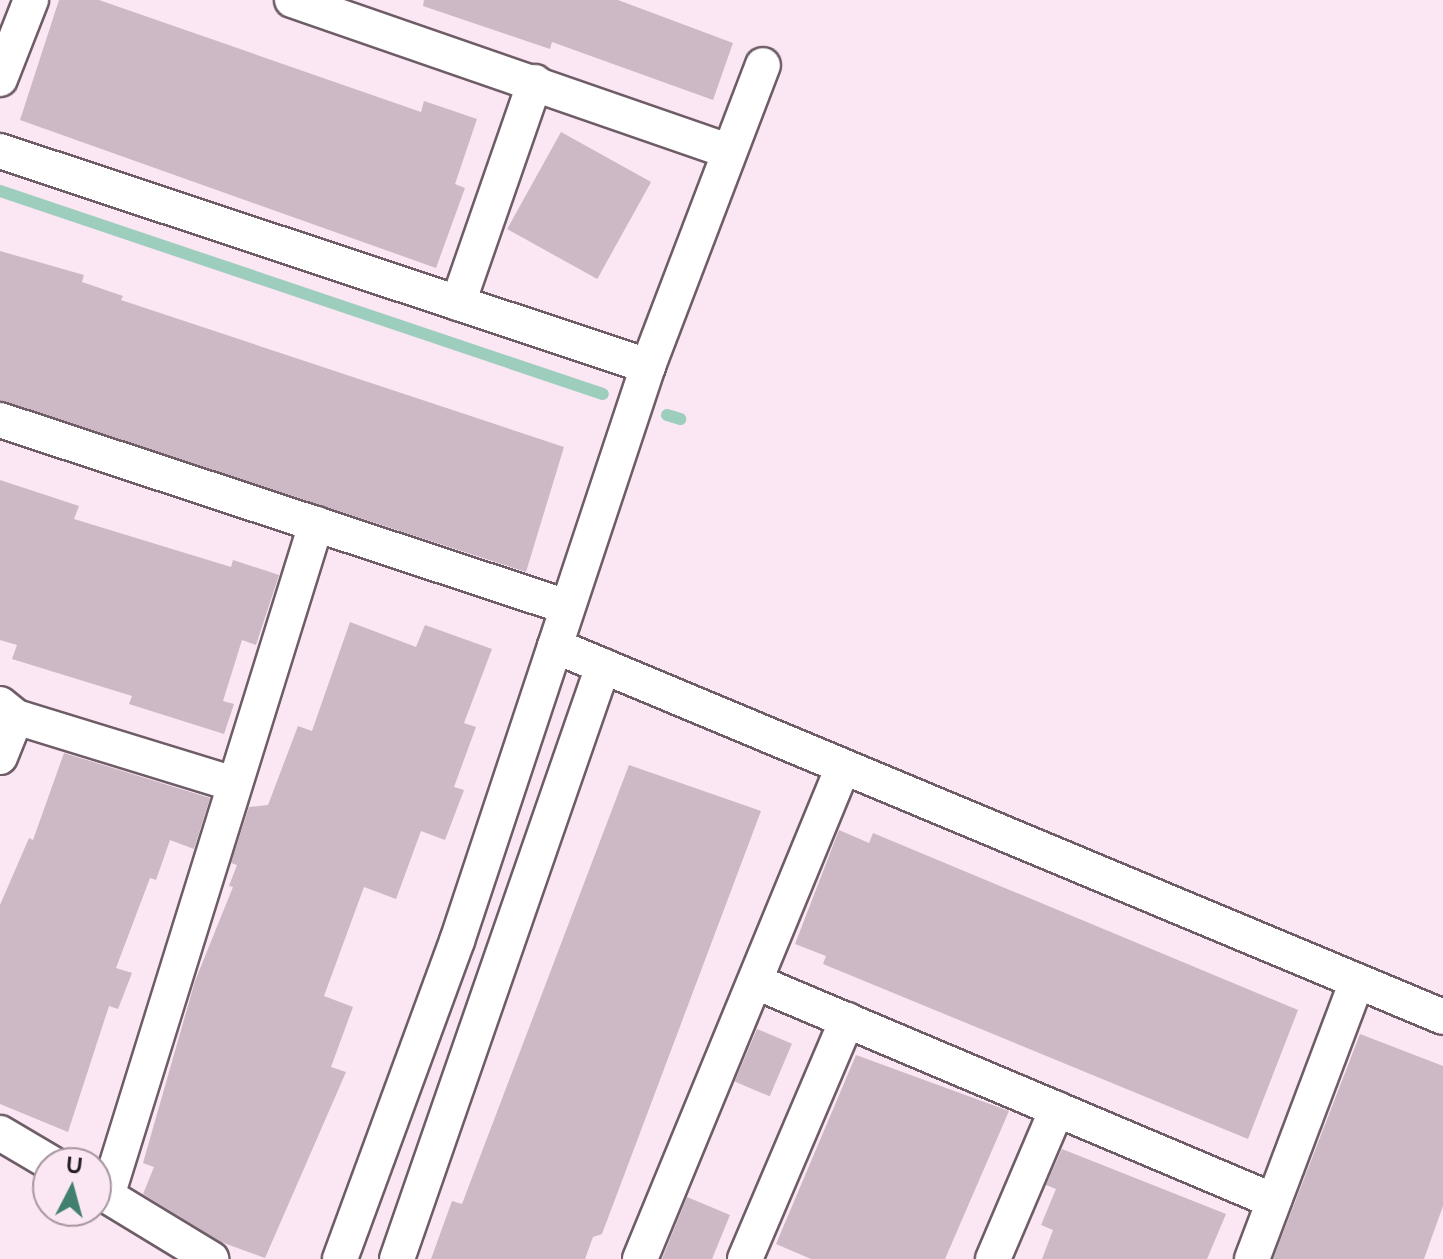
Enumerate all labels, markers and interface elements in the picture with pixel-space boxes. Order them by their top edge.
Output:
north arrow [32,1147,112,1227]
text: U [65,1151,84,1179]

